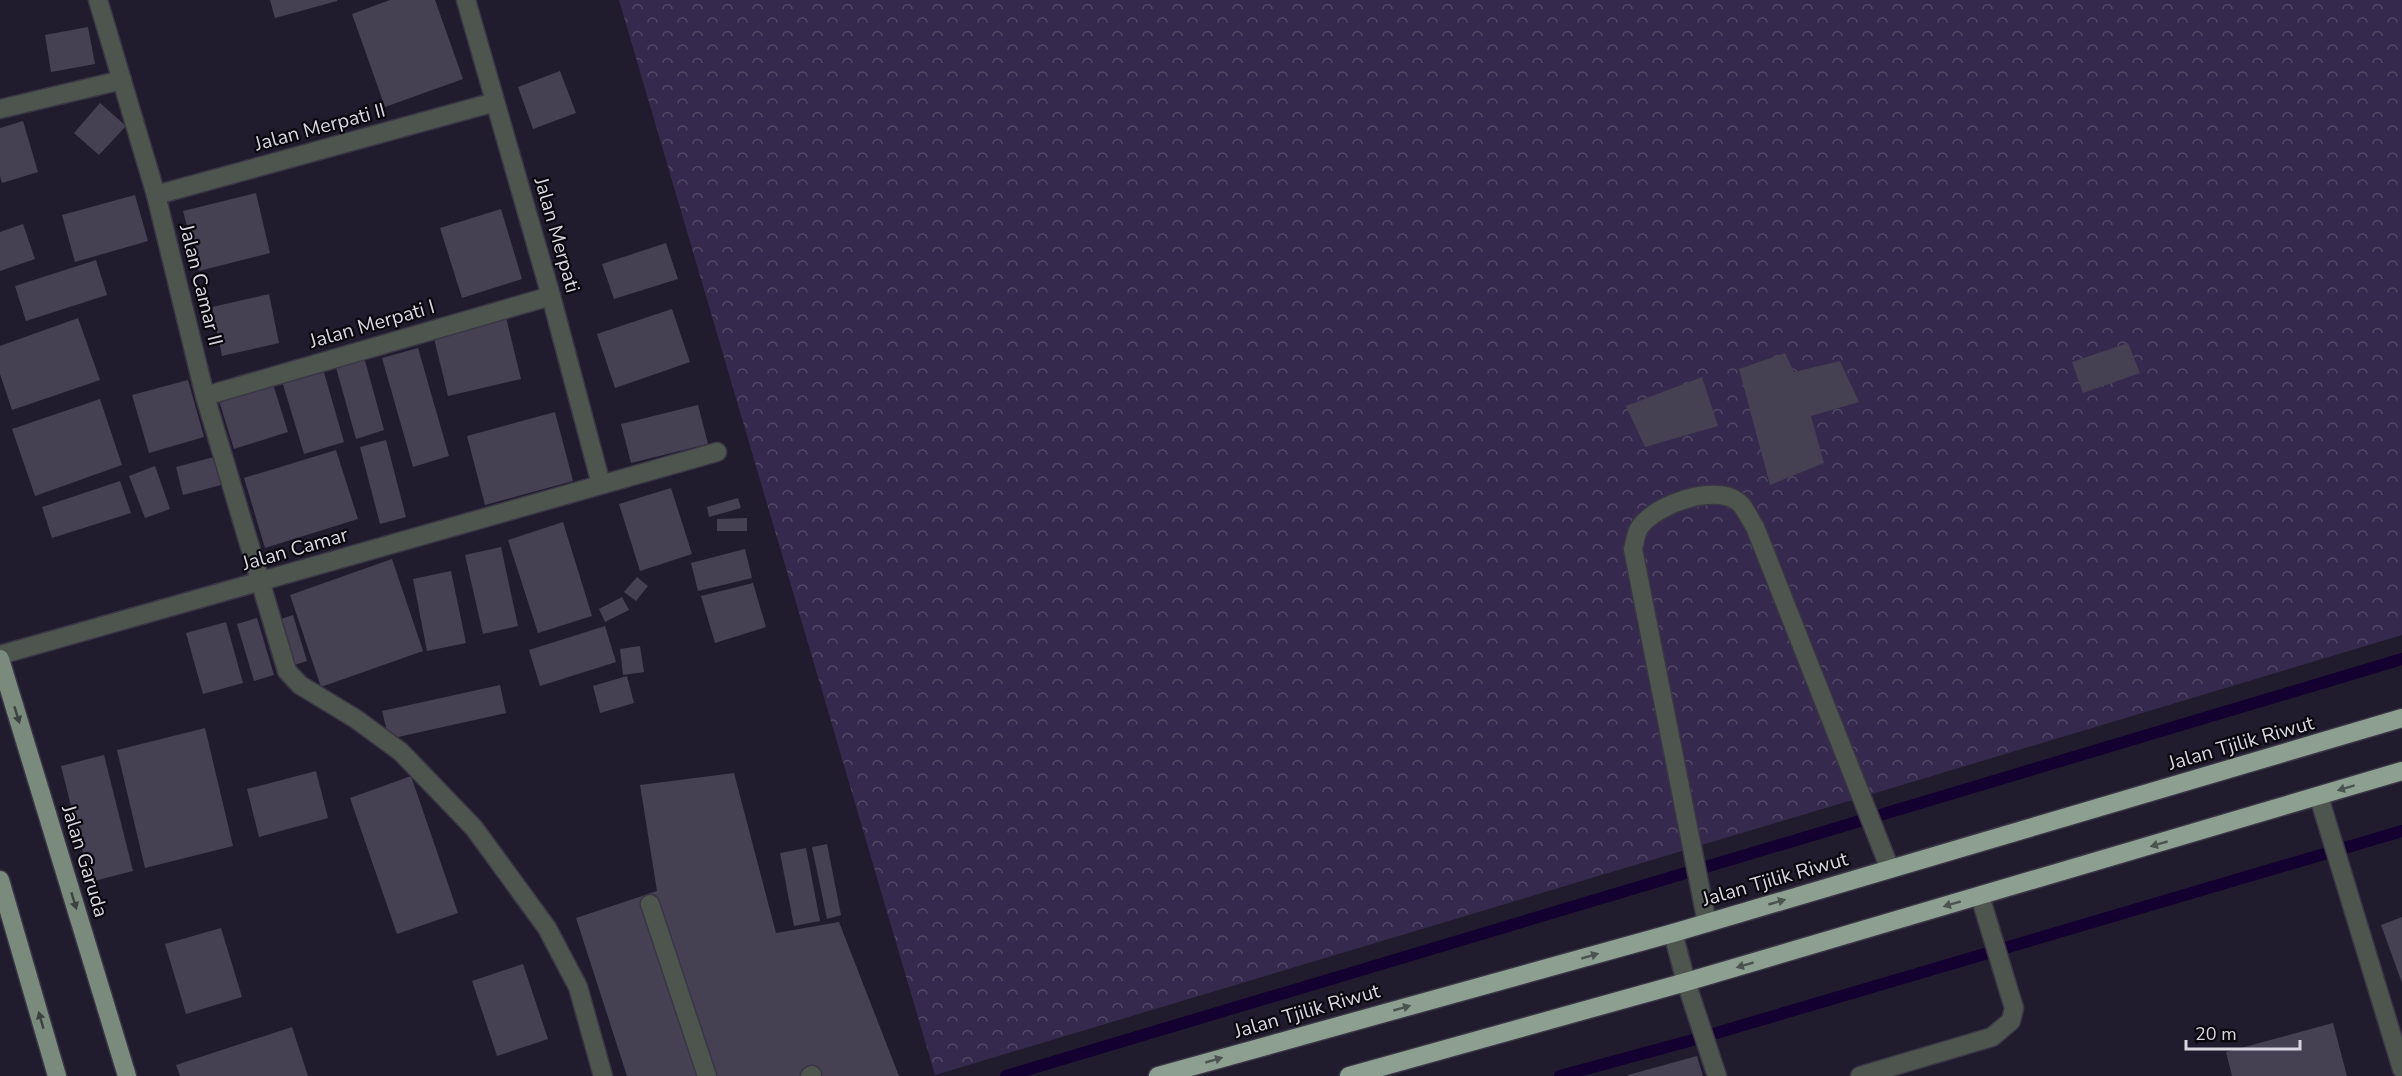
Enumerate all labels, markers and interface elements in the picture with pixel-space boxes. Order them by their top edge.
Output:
street label: Jalan Merpati II [251,97,388,158]
street label: Jalan Merpati [527,173,586,296]
street label: Jalan Camar II [173,221,229,348]
street label: Jalan Merpati I [305,293,438,355]
street label: Jalan Camar [238,521,351,577]
one-way arrow [13,706,22,724]
street label: Jalan Tjilik Riwut [2164,709,2318,777]
one-way arrow [2337,784,2355,794]
street label: Jalan Garuda [55,801,115,920]
one-way arrow [2150,840,2168,849]
street label: Jalan Tjilik Riwut [1698,845,1852,913]
one-way arrow [70,892,79,910]
one-way arrow [1769,897,1787,906]
one-way arrow [1943,900,1961,909]
one-way arrow [1581,950,1599,960]
one-way arrow [1735,961,1753,970]
street label: Jalan Tjilik Riwut [1230,977,1384,1045]
one-way arrow [1393,1003,1411,1012]
one-way arrow [36,1011,45,1029]
scale bar [2186,1013,2300,1051]
text: 20 m [2195,1022,2237,1046]
one-way arrow [1205,1055,1223,1064]

